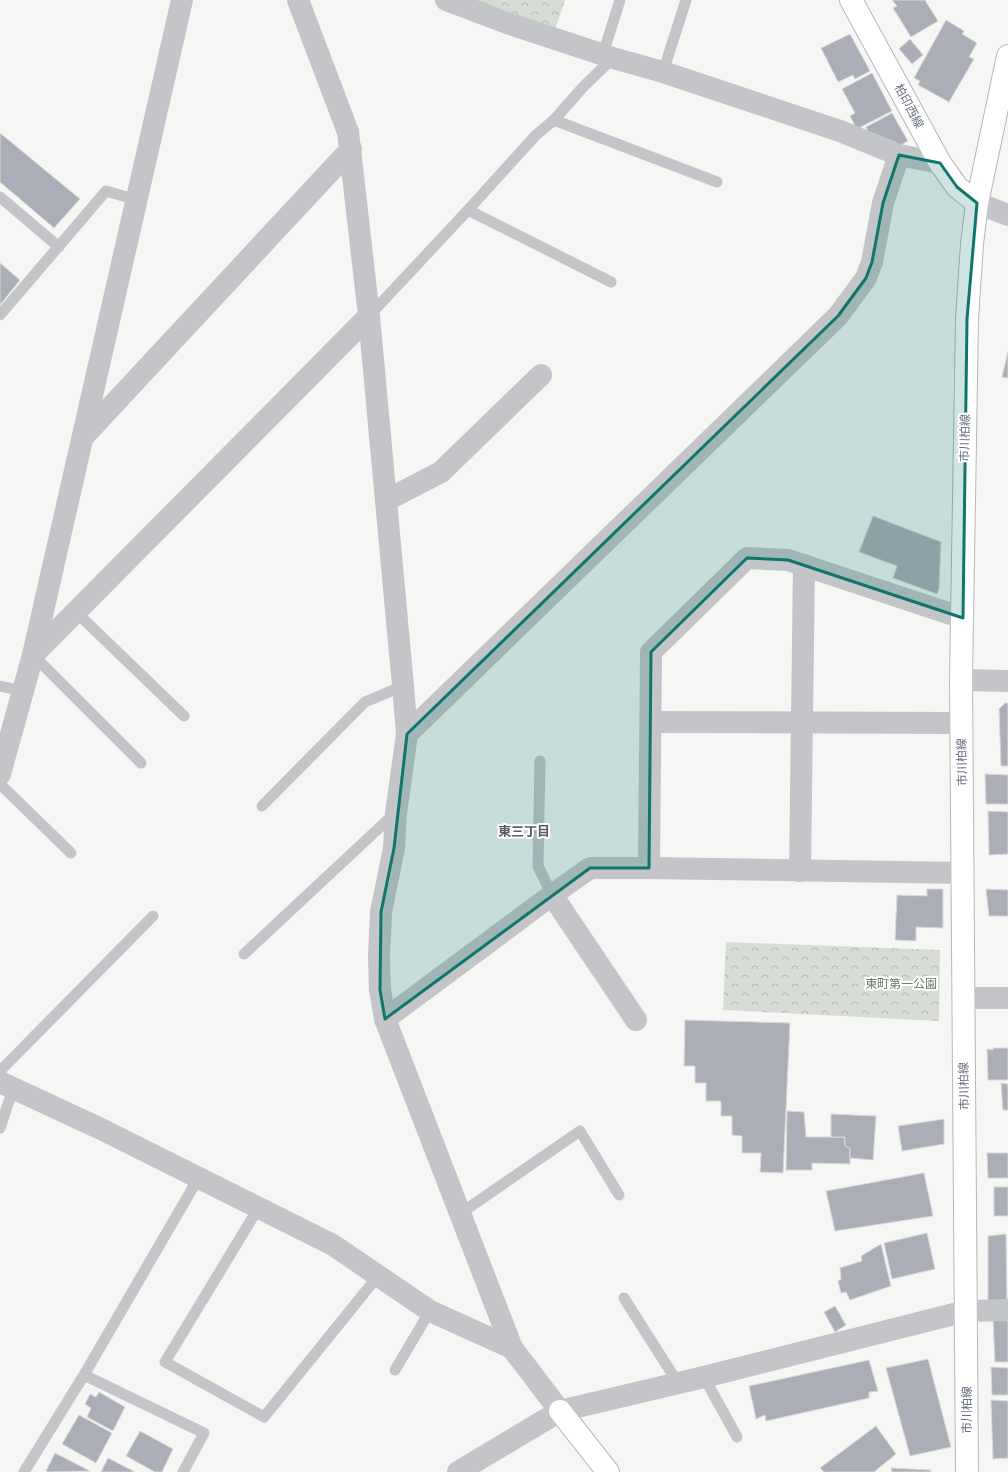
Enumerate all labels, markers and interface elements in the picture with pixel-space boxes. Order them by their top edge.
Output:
street label: 柏印西線 [892,82,926,130]
street label: 市川柏線 [958,414,972,462]
street label: 市川柏線 [955,738,969,786]
district label: 東三丁目 [498,824,550,839]
park label: 東町第一公園 [865,977,937,991]
street label: 市川柏線 [957,1062,971,1110]
street label: 市川柏線 [960,1386,974,1434]

